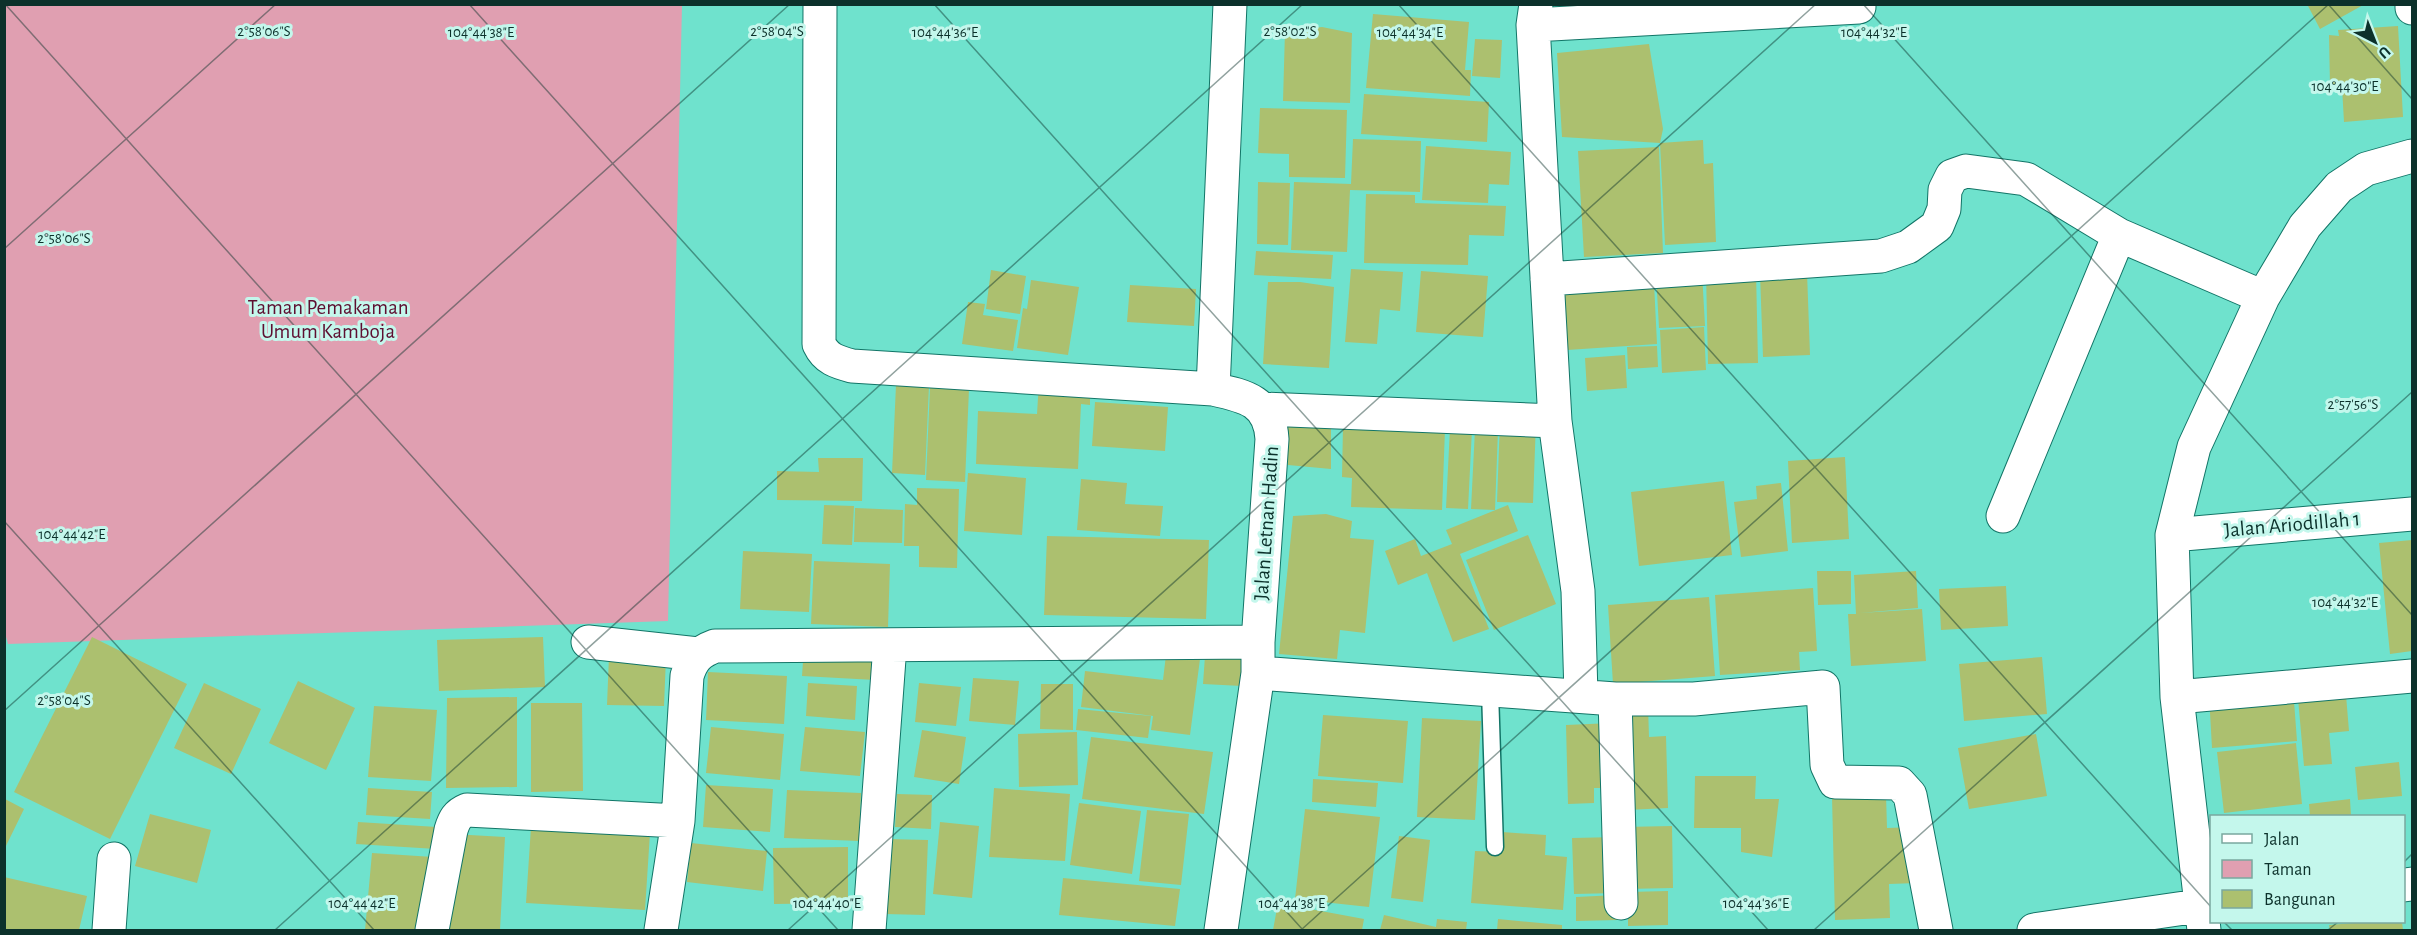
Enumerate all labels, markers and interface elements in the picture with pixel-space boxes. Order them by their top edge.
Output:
north arrow [2345,12,2405,72]
text: 2°58'06"S [237,24,291,39]
text: 2°58'04"S [750,24,804,39]
text: 2°58'02"S [1263,24,1317,39]
text: 104°44'38"E [448,25,514,40]
text: 104°44'36"E [912,25,978,40]
text: 104°44'34"E [1377,25,1443,40]
text: 104°44'32"E [1841,25,1907,40]
text: U [2375,43,2394,62]
text: 104°44'30"E [2311,79,2379,94]
text: 2°58'06"S [37,231,91,246]
park label: Taman Pemakaman Umum Kamboja [248,297,409,342]
text: 2°57'56"S [2328,397,2378,412]
street label: Jalan Letnan Hadin [1251,445,1282,601]
street label: Jalan Ariodillah 1 [2223,508,2361,541]
text: 104°44'42"E [38,527,106,542]
text: 104°44'32"E [2312,595,2378,610]
text: 2°58'04"S [37,693,91,708]
legend [2210,815,2405,923]
text: Jalan [2264,831,2299,849]
text: Taman [2264,861,2312,879]
text: Bangunan [2264,891,2336,909]
text: 104°44'42"E [328,896,396,911]
text: 104°44'40"E [793,896,861,911]
text: 104°44'38"E [1259,896,1325,911]
text: 104°44'36"E [1723,896,1789,911]

